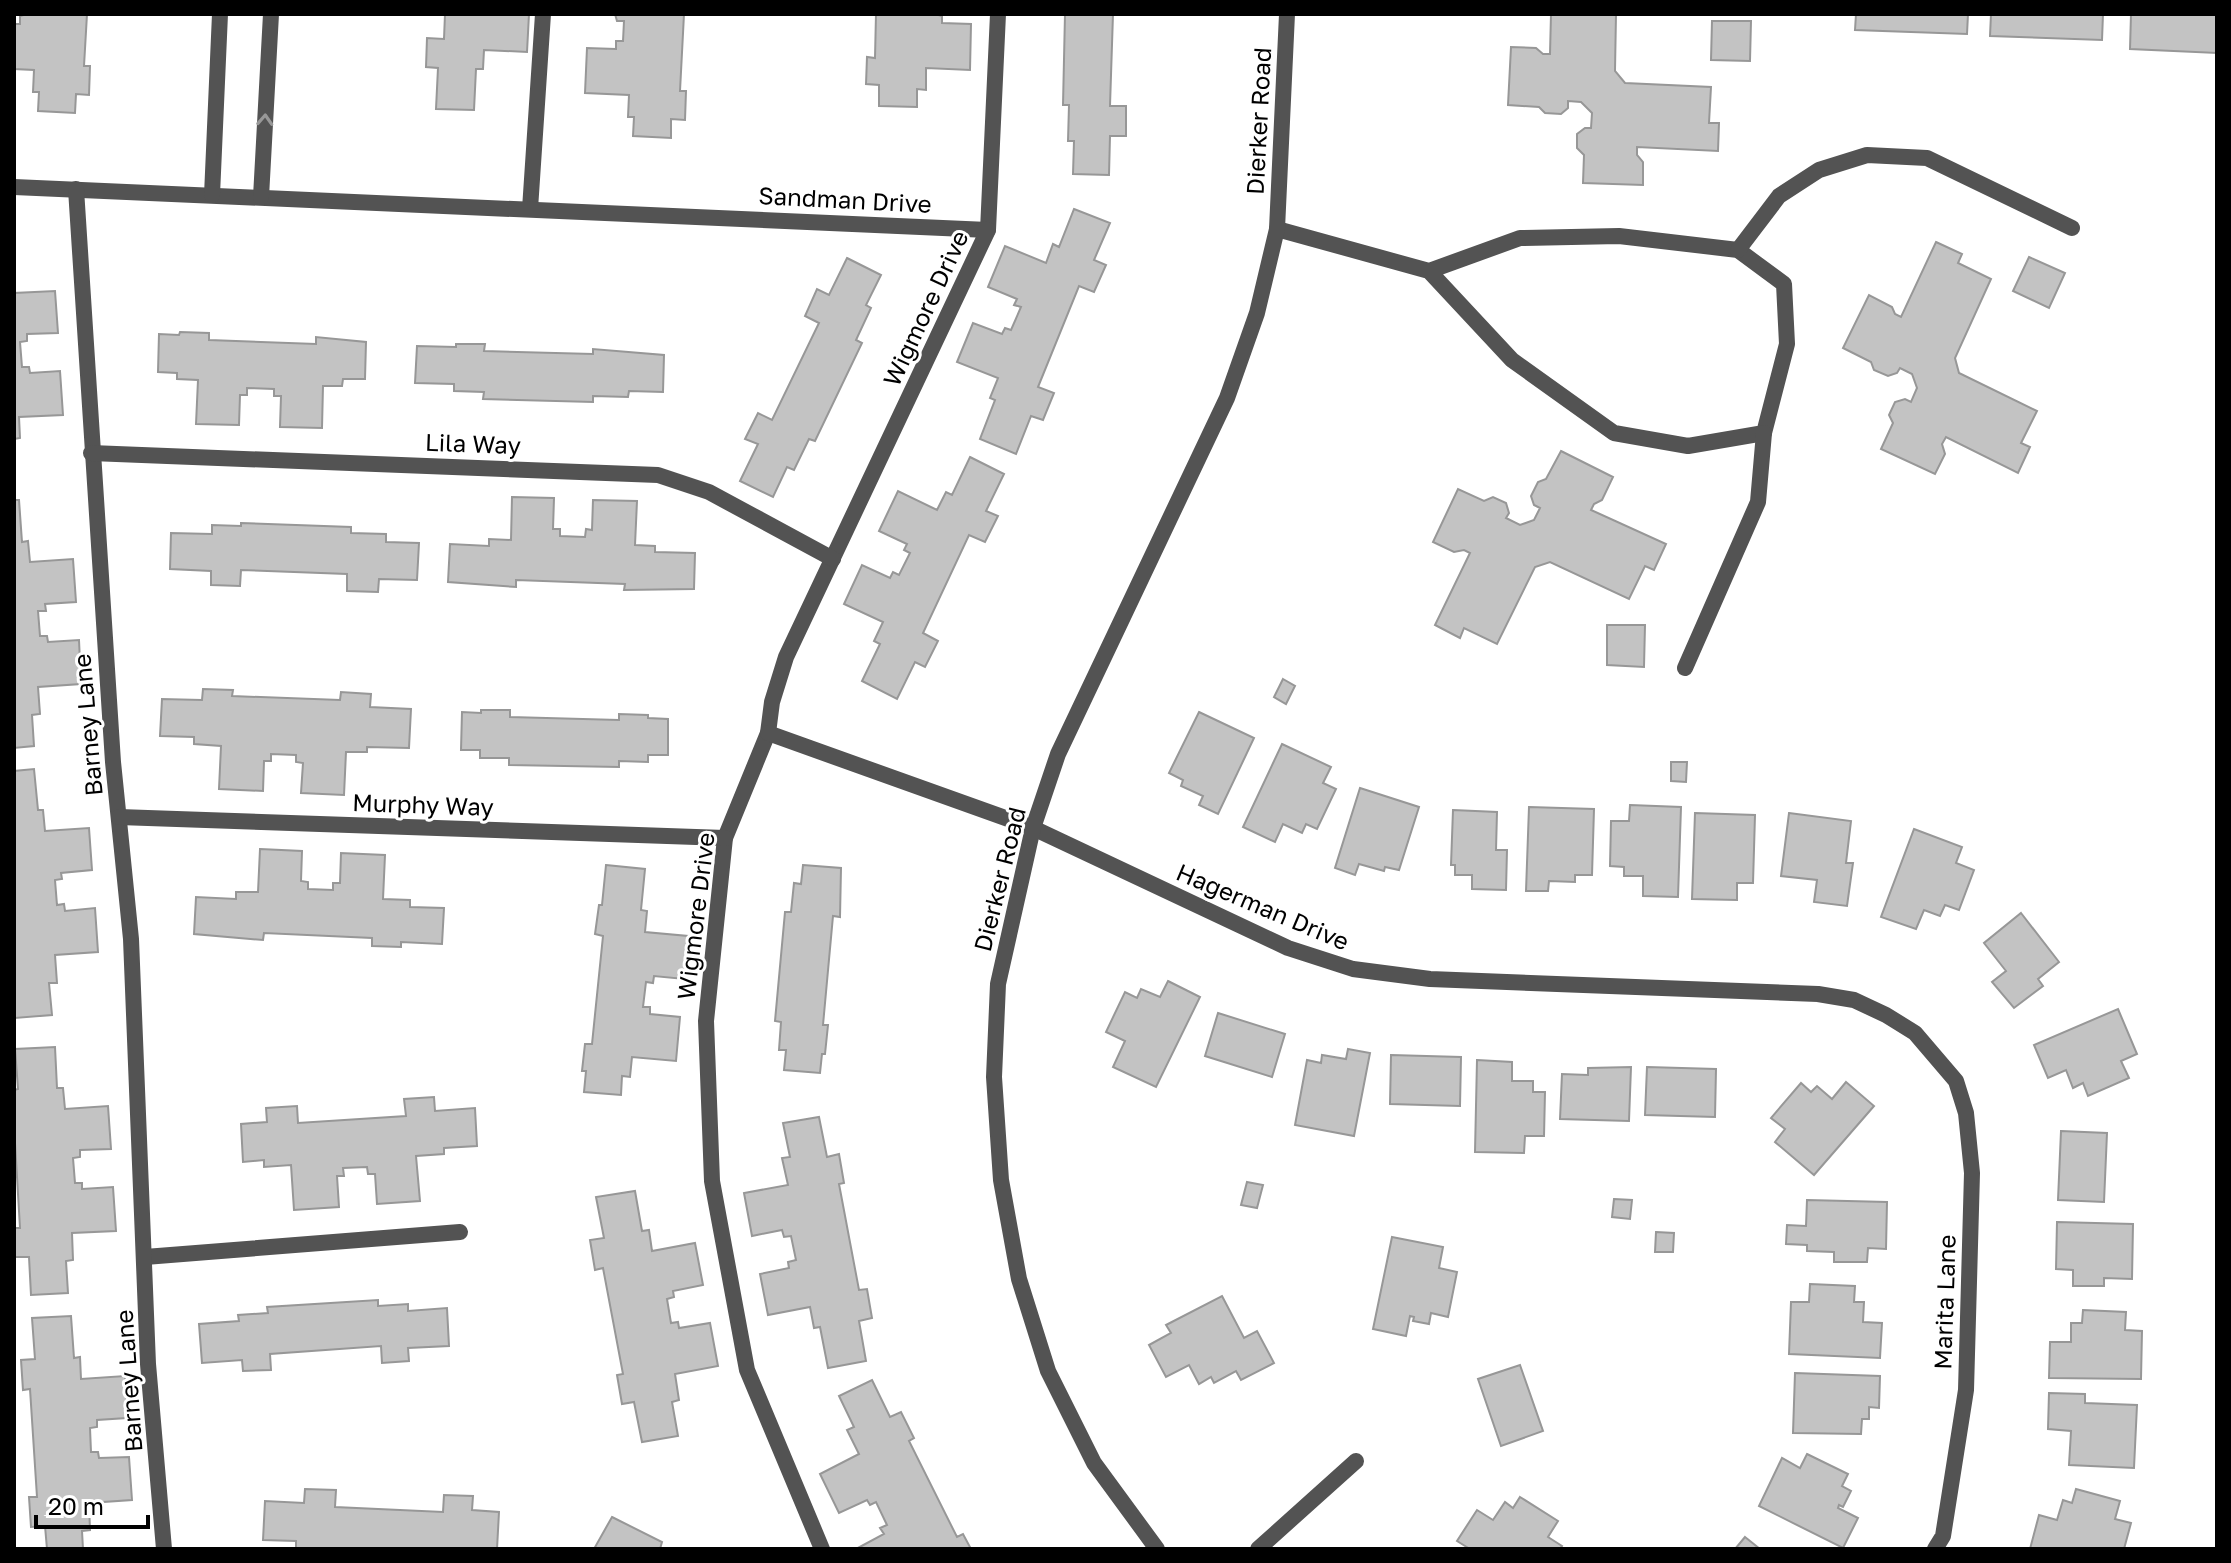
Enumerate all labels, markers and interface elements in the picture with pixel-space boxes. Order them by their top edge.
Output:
street label: Dierker Road [1240,47,1276,195]
one-way arrow [256,113,273,126]
street label: Sandman Drive [758,180,932,218]
street label: Wigmore Drive [876,226,974,390]
street label: Lila Way [425,427,521,459]
street label: Barney Lane [66,653,108,797]
street label: Murphy Way [352,787,494,821]
street label: Dierker Road [967,804,1031,954]
street label: Wigmore Drive [670,831,720,1001]
street label: Hagerman Drive [1172,857,1354,955]
street label: Marita Lane [1927,1234,1961,1370]
street label: Barney Lane [109,1309,147,1453]
scale bar [36,1479,148,1529]
text: 20 m [48,1491,104,1520]

